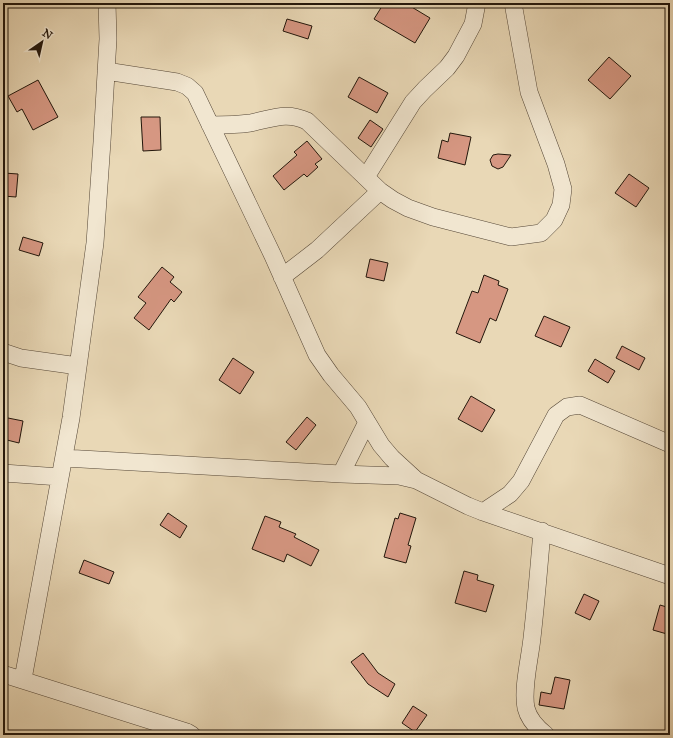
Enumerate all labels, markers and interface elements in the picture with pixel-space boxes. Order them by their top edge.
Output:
north arrow [22,22,62,62]
text: N [40,26,55,42]

